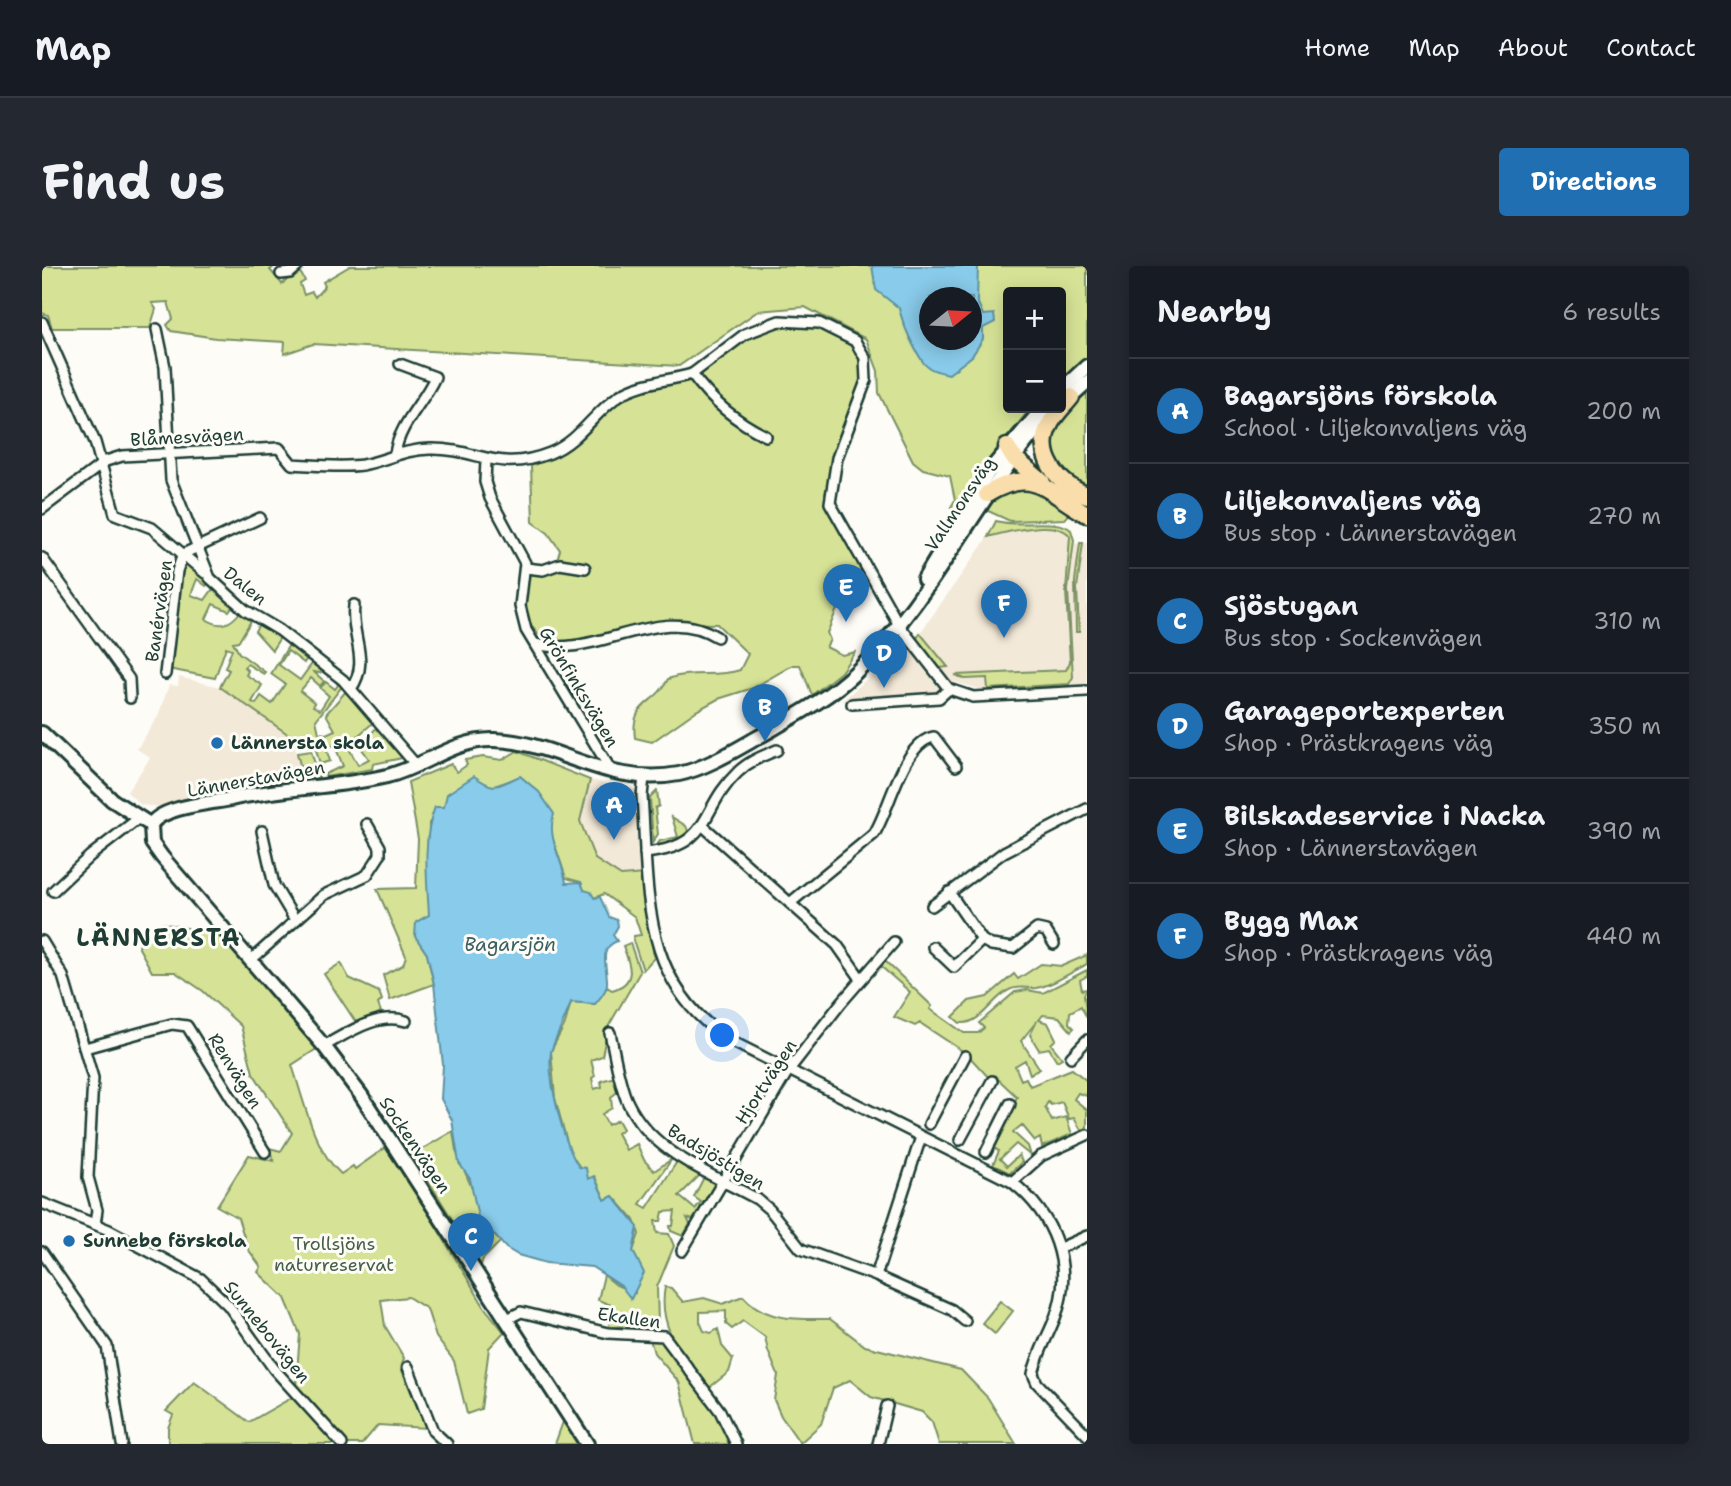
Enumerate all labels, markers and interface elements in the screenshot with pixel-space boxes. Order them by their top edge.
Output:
text: Map [35,26,111,71]
text: Home [1304,32,1370,64]
text: Map [1408,32,1460,64]
text: About [1498,32,1568,64]
text: Contact [1606,32,1696,64]
button: Directions [1499,148,1689,216]
text: Find us [42,149,225,215]
north arrow [919,287,982,350]
map controls [1003,287,1066,413]
button: + [1003,287,1066,350]
text: Nearby [1157,291,1272,332]
text: 6 results [1562,297,1661,327]
button: − [1003,350,1066,413]
text: Bagarsjöns förskola [1224,378,1497,413]
text: A [1171,396,1189,426]
text: 200 m [1586,396,1661,426]
text: School · Liljekonvaljens väg [1224,413,1527,443]
street label: Blåmesvägen [130,422,244,452]
street label: Vallmonsväg [919,452,1001,556]
text: Liljekonvaljens väg [1224,483,1481,518]
text: B [1173,501,1187,531]
text: 270 m [1587,501,1661,531]
text: Bus stop · Lännerstavägen [1224,518,1517,548]
street label: Banérvägen [140,558,178,664]
street label: Dalen [218,561,272,611]
pin: E [823,564,869,622]
pin: F [981,580,1027,638]
text: Sjöstugan [1224,588,1358,623]
text: C [1173,606,1187,636]
text: 310 m [1593,606,1661,636]
street label: Grönfinksvägen [534,622,624,752]
text: Bus stop · Sockenvägen [1224,623,1482,653]
pin: D [861,630,907,688]
pin: B [742,684,788,742]
text: Garageportexperten [1224,693,1505,728]
text: D [1172,711,1188,741]
text: 350 m [1588,711,1661,741]
text: Shop · Prästkragens väg [1224,728,1493,758]
place label: Lännersta skola [231,731,385,755]
marker: Lännersta skola [209,735,225,751]
street label: Lännerstavägen [185,755,327,803]
pin: A [591,782,637,840]
text: Bilskadeservice i Nacka [1224,798,1545,833]
text: E [1172,816,1188,846]
text: 390 m [1587,816,1661,846]
text: Shop · Lännerstavägen [1224,833,1478,863]
text: Bygg Max [1224,903,1358,938]
text: F [1173,921,1187,951]
text: 440 m [1586,921,1661,951]
district label: LÄNNERSTA [76,922,242,954]
water label: Bagarsjön [464,932,556,957]
text: Shop · Prästkragens väg [1224,938,1493,968]
your location [705,1018,739,1052]
street label: Renvägen [202,1029,268,1113]
street label: Hjortvägen [730,1035,802,1129]
street label: Sockenvägen [374,1092,456,1198]
street label: Badsjöstigen [663,1118,769,1196]
pin: C [448,1213,494,1271]
place label: Sunnebo förskola [83,1229,247,1253]
park label: Trollsjöns naturreservat [274,1232,394,1277]
marker: Sunnebo förskola [61,1233,77,1249]
street label: Sunnebovägen [218,1276,316,1388]
street label: Ekallen [596,1302,662,1334]

